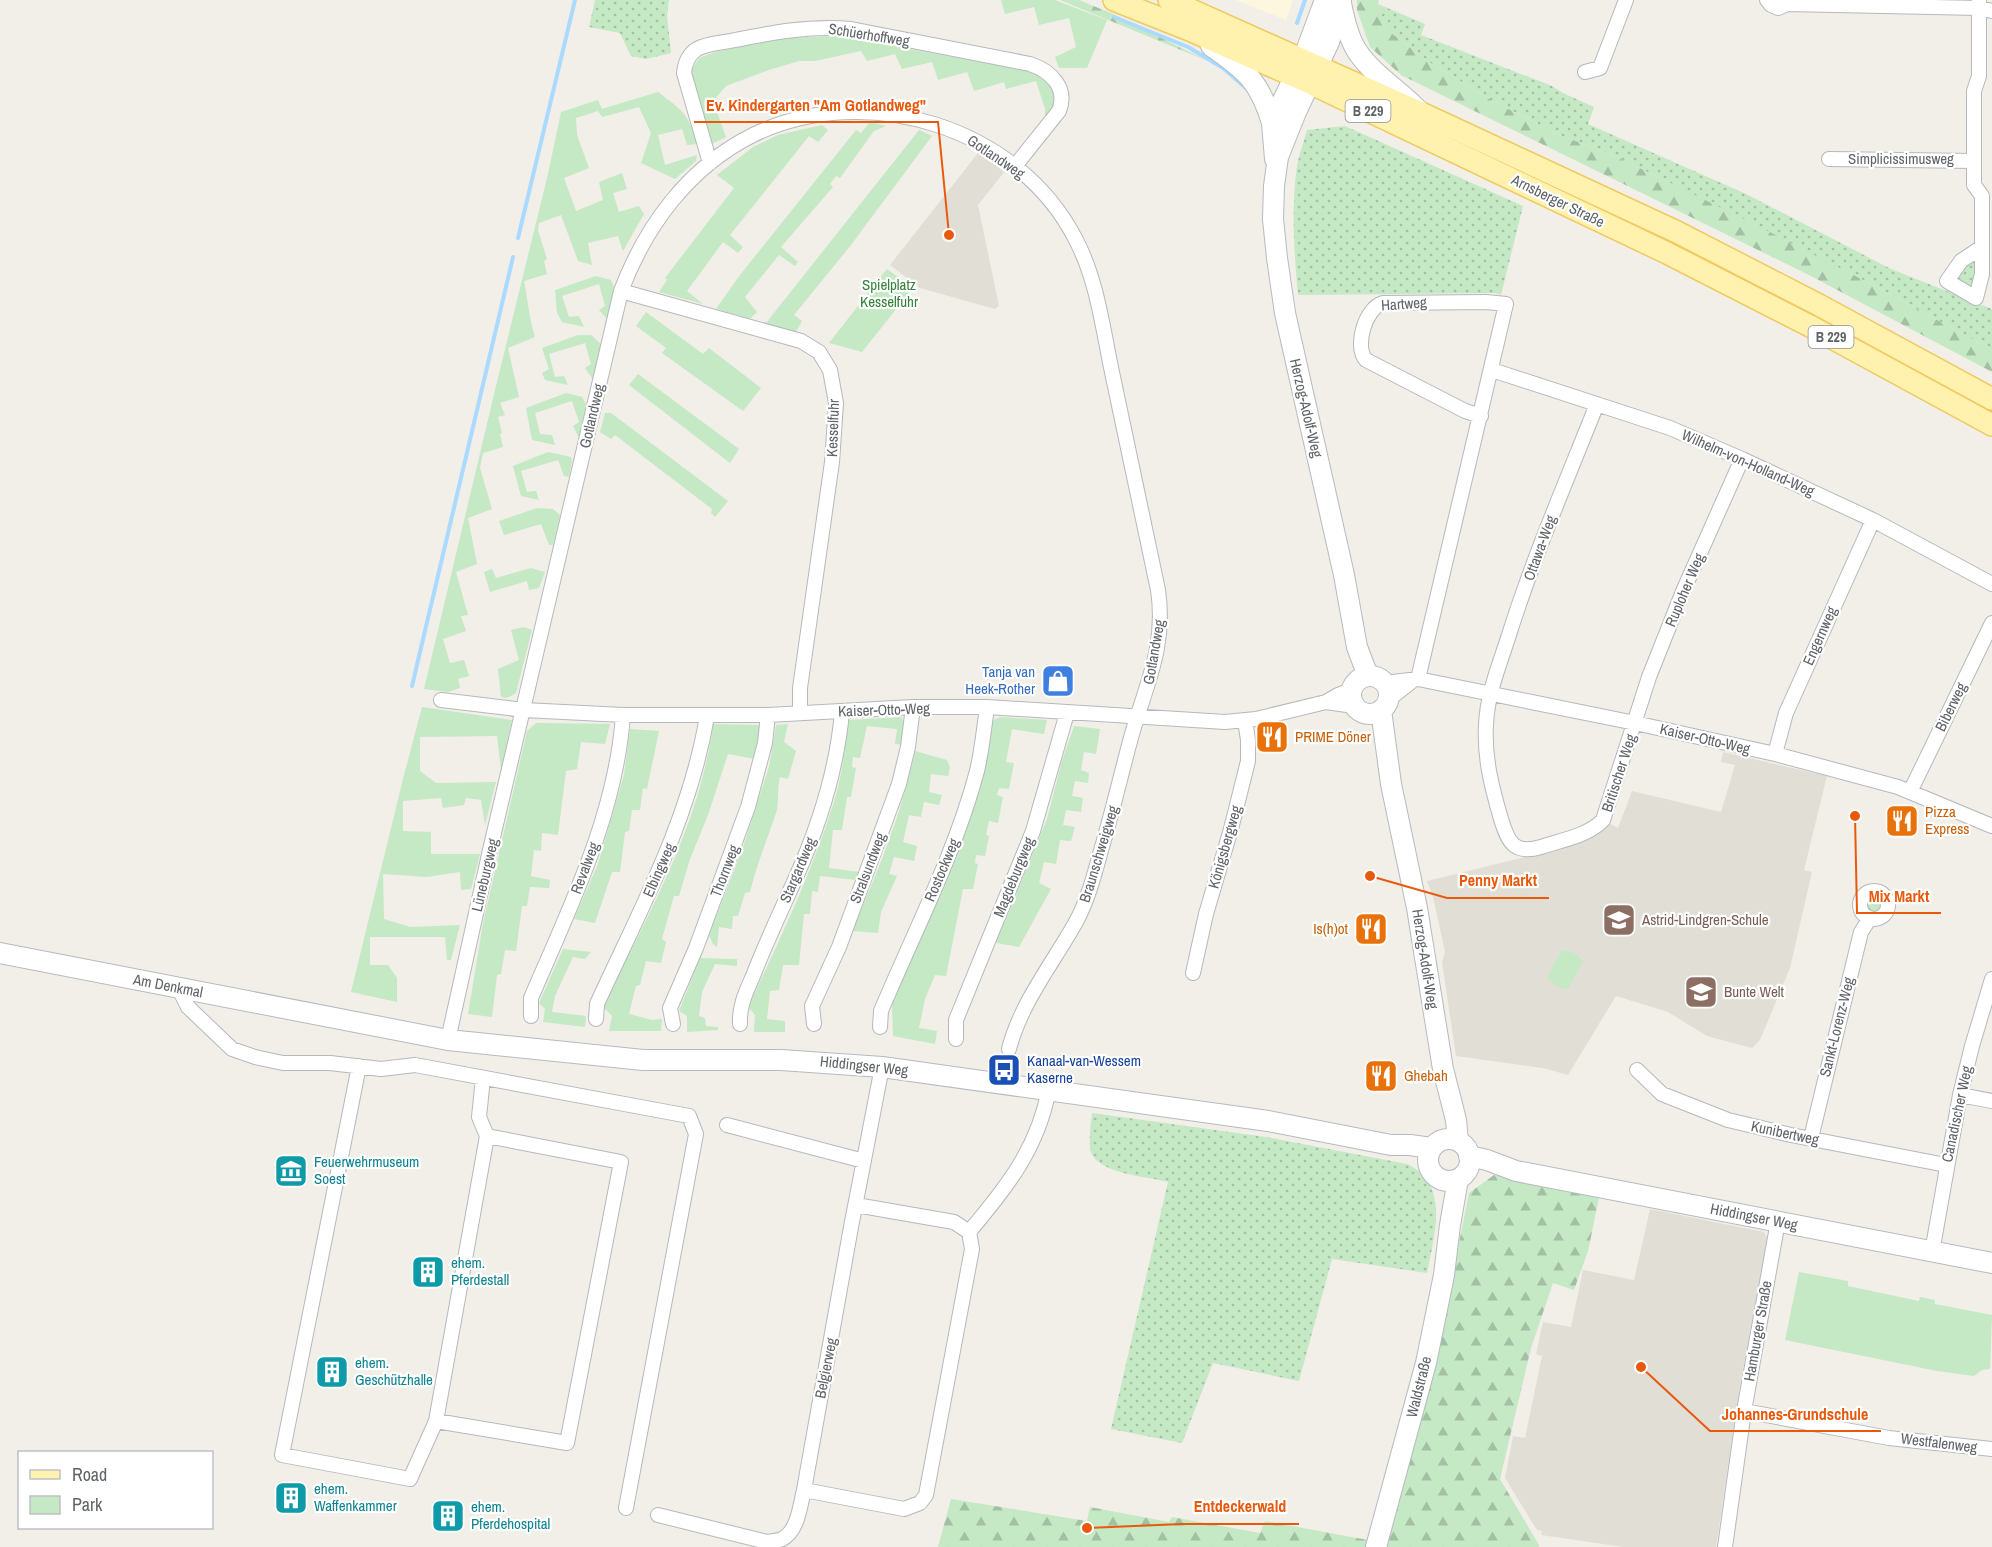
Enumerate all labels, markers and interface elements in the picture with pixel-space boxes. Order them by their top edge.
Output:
street label: Schüerhoffweg [827,18,911,51]
callout: Ev. Kindergarten "Am Gotlandweg" [694,88,938,122]
text: Ev. Kindergarten "Am Gotlandweg" [706,94,926,116]
road number: B 229 [1346,100,1390,122]
street label: Gotlandweg [963,130,1029,184]
street label: Simplicissimusweg [1848,148,1954,169]
street label: Arnsberger Straße [1507,168,1608,232]
park label: Spielplatz Kesselfuhr [860,274,918,312]
street label: Hartweg [1380,291,1428,316]
road number: B 229 [1808,326,1854,348]
street label: Herzog-Adolf-Weg [1285,356,1328,460]
street label: Gotlandweg [574,381,609,450]
street label: Kesselfuhr [821,399,844,457]
street label: Wilhelm-von-Holland-Weg [1678,424,1818,501]
street label: Ottawa-Weg [1518,512,1561,583]
street label: Ruploher Weg [1660,549,1710,630]
street label: Engernweg [1797,603,1842,668]
street label: Gotlandweg [1137,618,1170,686]
place label: Tanja van Heek-Rother [965,661,1035,699]
shop icon: Tanja van Heek-Rother [1040,663,1076,699]
street label: Biberweg [1930,679,1971,735]
street label: Kaiser-Otto-Weg [838,697,931,722]
street label: Kaiser-Otto-Weg [1658,718,1752,759]
restaurant icon: PRIME Döner [1254,719,1290,755]
place label: PRIME Döner [1295,726,1371,747]
street label: Britischer Weg [1596,731,1641,815]
place label: Pizza Express [1925,801,1969,839]
street label: Braunschweigweg [1074,803,1123,905]
street label: Königsbergweg [1203,803,1246,891]
restaurant icon: Pizza Express [1884,803,1920,839]
street label: Stralsundweg [844,829,891,906]
street label: Stargardweg [774,833,821,906]
street label: Magdeburgweg [988,833,1039,920]
street label: Rostockweg [919,835,964,905]
street label: Lüneburgweg [466,836,503,914]
street label: Revalweg [565,839,604,897]
street label: Elbingweg [637,839,680,900]
street label: Thornweg [705,841,744,900]
callout: Penny Markt [1447,864,1549,898]
text: Penny Markt [1459,869,1538,891]
callout: Mix Markt [1857,879,1941,913]
text: Mix Markt [1869,885,1930,907]
school or university icon: Astrid-Lindgren-Schule [1601,902,1637,938]
street label: Herzog-Adolf-Weg [1407,907,1444,1011]
place label: Astrid-Lindgren-Schule [1641,909,1769,930]
restaurant icon: Is(h)ot [1353,911,1389,947]
place label: Is(h)ot [1313,918,1349,939]
street label: Am Denkmal [131,968,205,1003]
school or university icon: Bunte Welt [1683,974,1719,1010]
street label: Sankt-Lorenz-Weg [1814,975,1859,1079]
place label: Bunte Welt [1724,981,1785,1002]
street label: Hiddingser Weg [819,1050,909,1081]
place label: Kanaal-van-Wessem Kaserne [1027,1050,1141,1088]
bus stop icon: Kanaal-van-Wessem Kaserne [986,1052,1022,1088]
restaurant icon: Ghebah [1363,1058,1399,1094]
street label: Canadischer Weg [1936,1064,1977,1164]
place label: Ghebah [1404,1065,1448,1086]
street label: Kunibertweg [1749,1115,1821,1150]
place label: Feuerwehrmuseum Soest [314,1151,419,1189]
museum icon: Feuerwehrmuseum Soest [273,1153,309,1189]
street label: Hiddingser Weg [1709,1198,1800,1235]
place label: ehem. Pferdestall [451,1252,509,1290]
building icon: ehem. Pferdestall [410,1254,446,1290]
street label: Hamburger Straße [1738,1279,1777,1383]
street label: Belgierweg [809,1336,842,1400]
place label: ehem. Geschützhalle [355,1352,433,1390]
building icon: ehem. Geschützhalle [314,1354,350,1390]
street label: Waldstraße [1401,1354,1436,1420]
callout: Johannes-Grundschule [1710,1397,1881,1431]
text: Johannes-Grundschule [1722,1403,1868,1425]
street label: Westfalenweg [1900,1427,1979,1458]
legend [18,1451,213,1529]
text: Road [72,1462,107,1487]
place label: ehem. Waffenkammer [314,1478,397,1516]
building icon: ehem. Waffenkammer [273,1480,309,1516]
callout: Entdeckerwald [1182,1490,1299,1524]
text: Park [72,1492,103,1517]
text: Entdeckerwald [1194,1495,1286,1517]
place label: ehem. Pferdehospital [471,1496,550,1534]
building icon: ehem. Pferdehospital [430,1498,466,1534]

